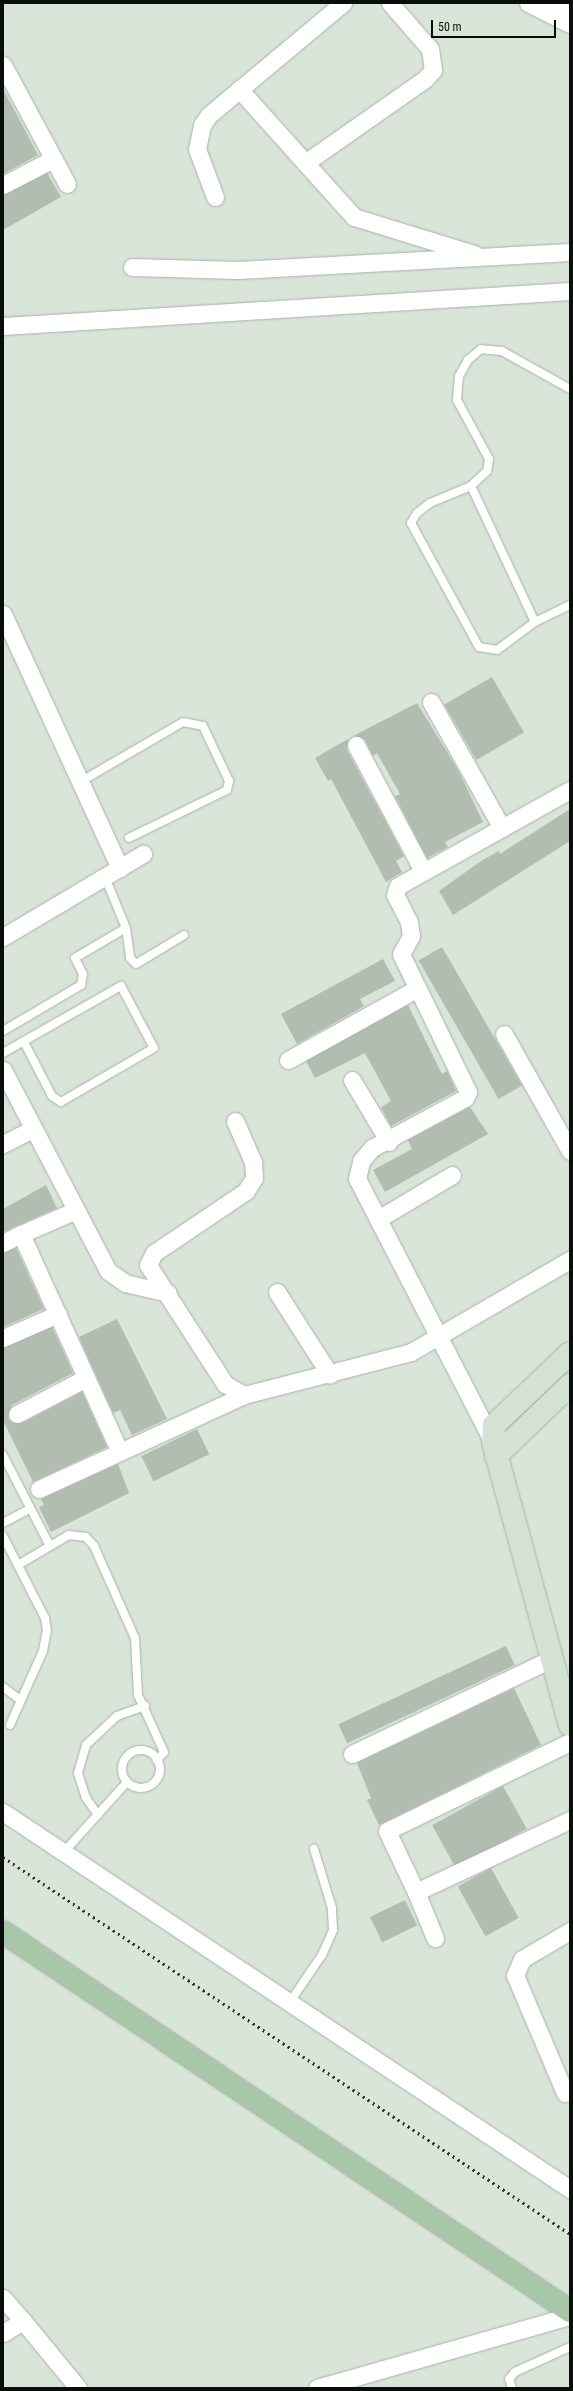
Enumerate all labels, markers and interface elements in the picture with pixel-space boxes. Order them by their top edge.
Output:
scale bar [433,12,558,38]
text: 50 m [438,20,462,34]

